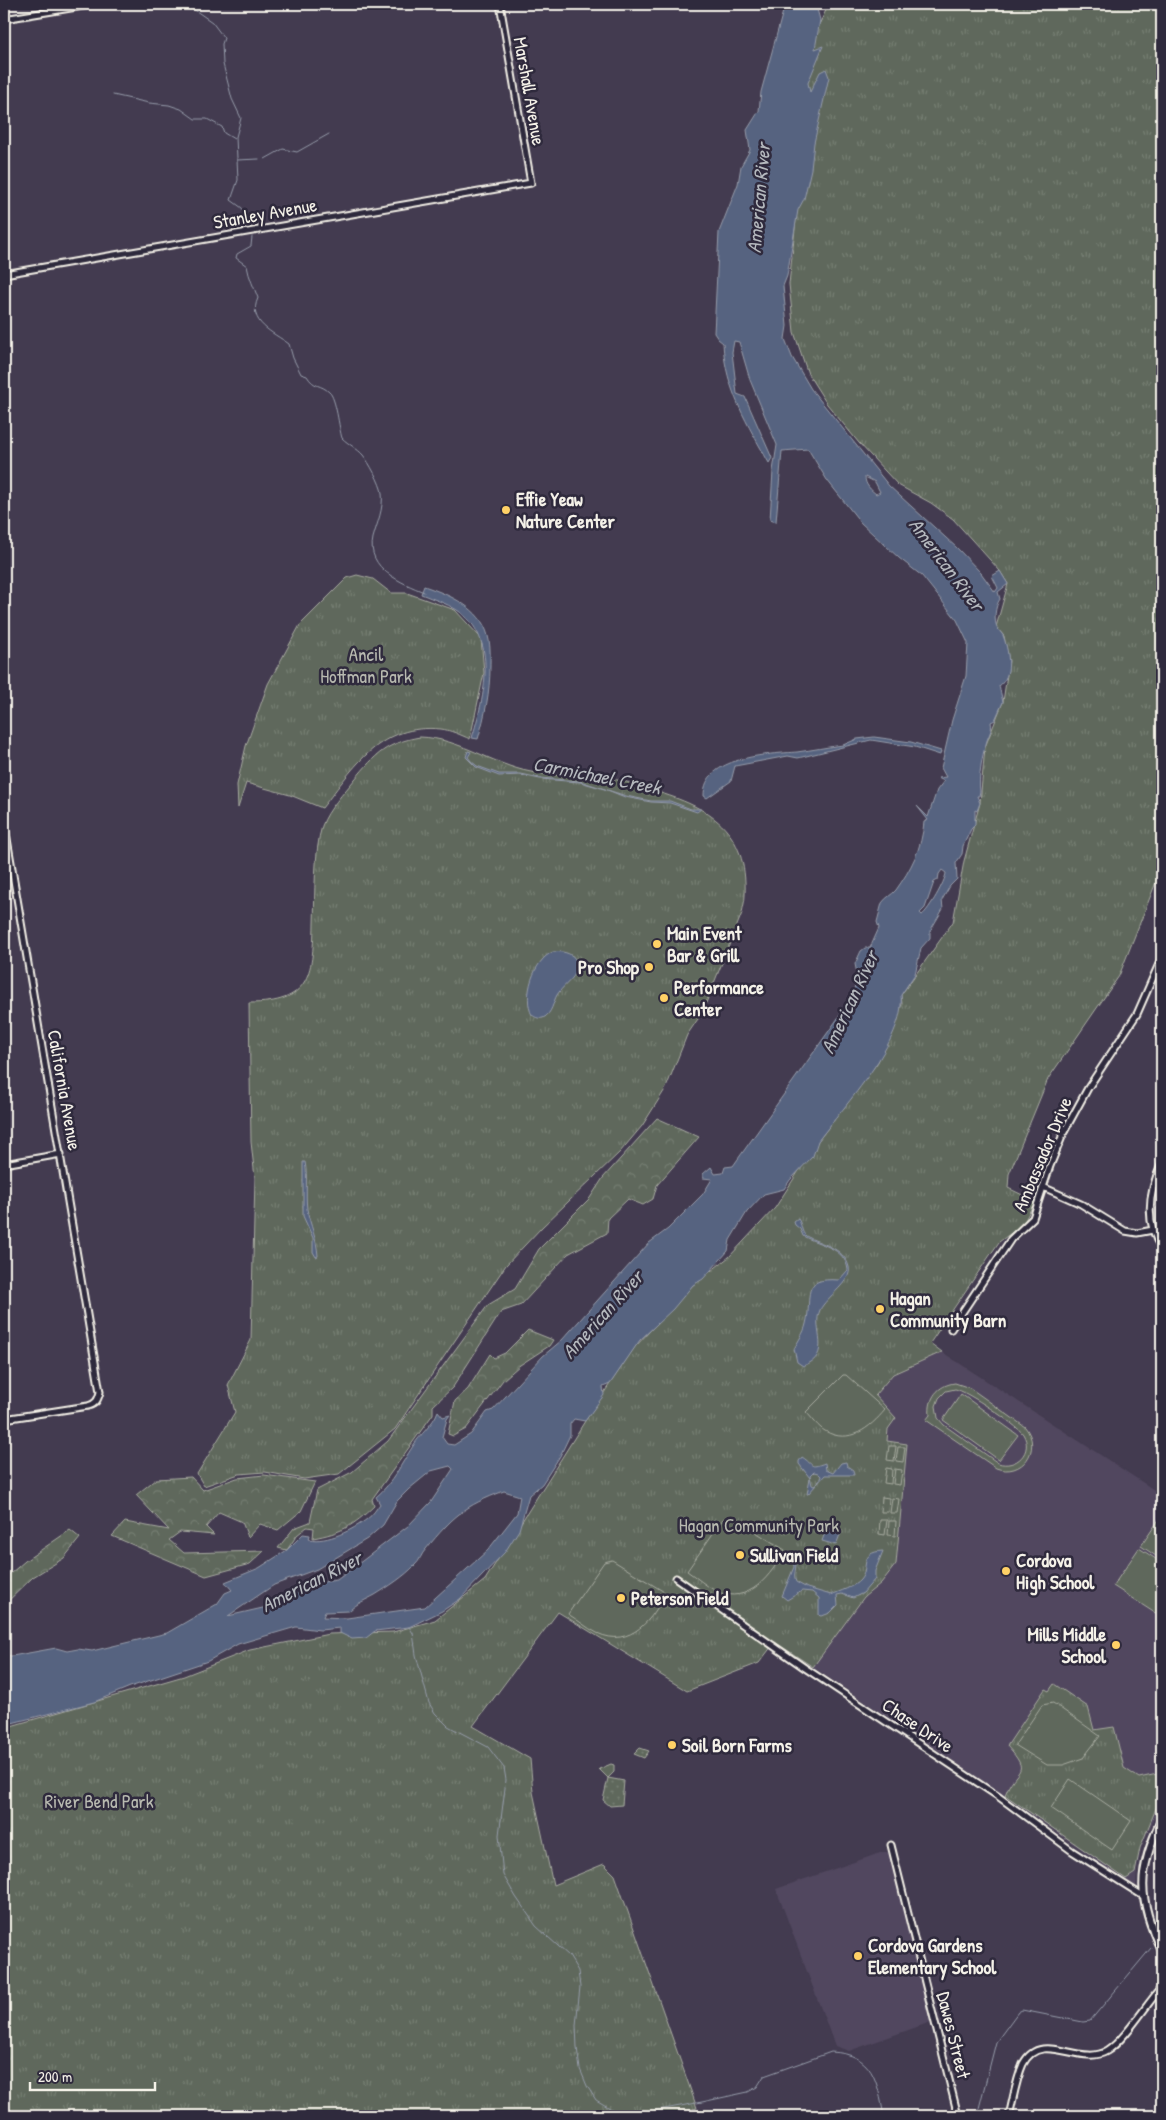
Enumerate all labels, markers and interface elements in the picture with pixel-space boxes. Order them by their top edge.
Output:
street label: Marshall Avenue [508,35,552,148]
water label: American River [740,140,776,254]
street label: Stanley Avenue [211,191,319,235]
place label: Effie Yeaw Nature Center [516,486,616,534]
marker: Effie Yeaw Nature Center [500,504,512,516]
water label: American River [903,512,992,618]
park label: Ancil Hoffman Park [320,641,412,689]
water label: Carmichael Creek [531,749,665,801]
place label: Main Event Bar & Grill [667,920,743,968]
marker: Main Event Bar & Grill [651,938,663,950]
water label: American River [814,944,885,1058]
place label: Pro Shop [578,954,640,981]
marker: Pro Shop [643,961,655,973]
place label: Performance Center [674,974,764,1022]
marker: Performance Center [658,992,670,1004]
street label: California Avenue [42,1028,88,1153]
street label: Ambassador Drive [1006,1092,1078,1215]
water label: American River [555,1262,650,1364]
place label: Hagan Community Barn [890,1285,1007,1334]
marker: Hagan Community Barn [874,1303,886,1315]
park label: Hagan Community Park [679,1512,839,1538]
place label: Sullivan Field [750,1542,839,1568]
water label: American River [256,1543,368,1618]
place label: Cordova High School [1016,1547,1095,1596]
marker: Sullivan Field [734,1549,746,1561]
marker: Cordova High School [1000,1565,1012,1577]
place label: Peterson Field [631,1585,729,1611]
marker: Peterson Field [615,1592,627,1604]
place label: Mills Middle School [1028,1621,1107,1669]
marker: Mills Middle School [1110,1639,1122,1651]
street label: Chase Drive [877,1692,959,1759]
place label: Soil Born Farms [682,1732,792,1758]
marker: Soil Born Farms [666,1739,678,1751]
park label: River Bend Park [44,1788,154,1814]
place label: Cordova Gardens Elementary School [868,1932,997,1981]
marker: Cordova Gardens Elementary School [852,1950,864,1962]
street label: Dawes Street [931,1989,977,2082]
scale bar [30,2060,155,2092]
text: 200 m [38,2066,72,2087]

